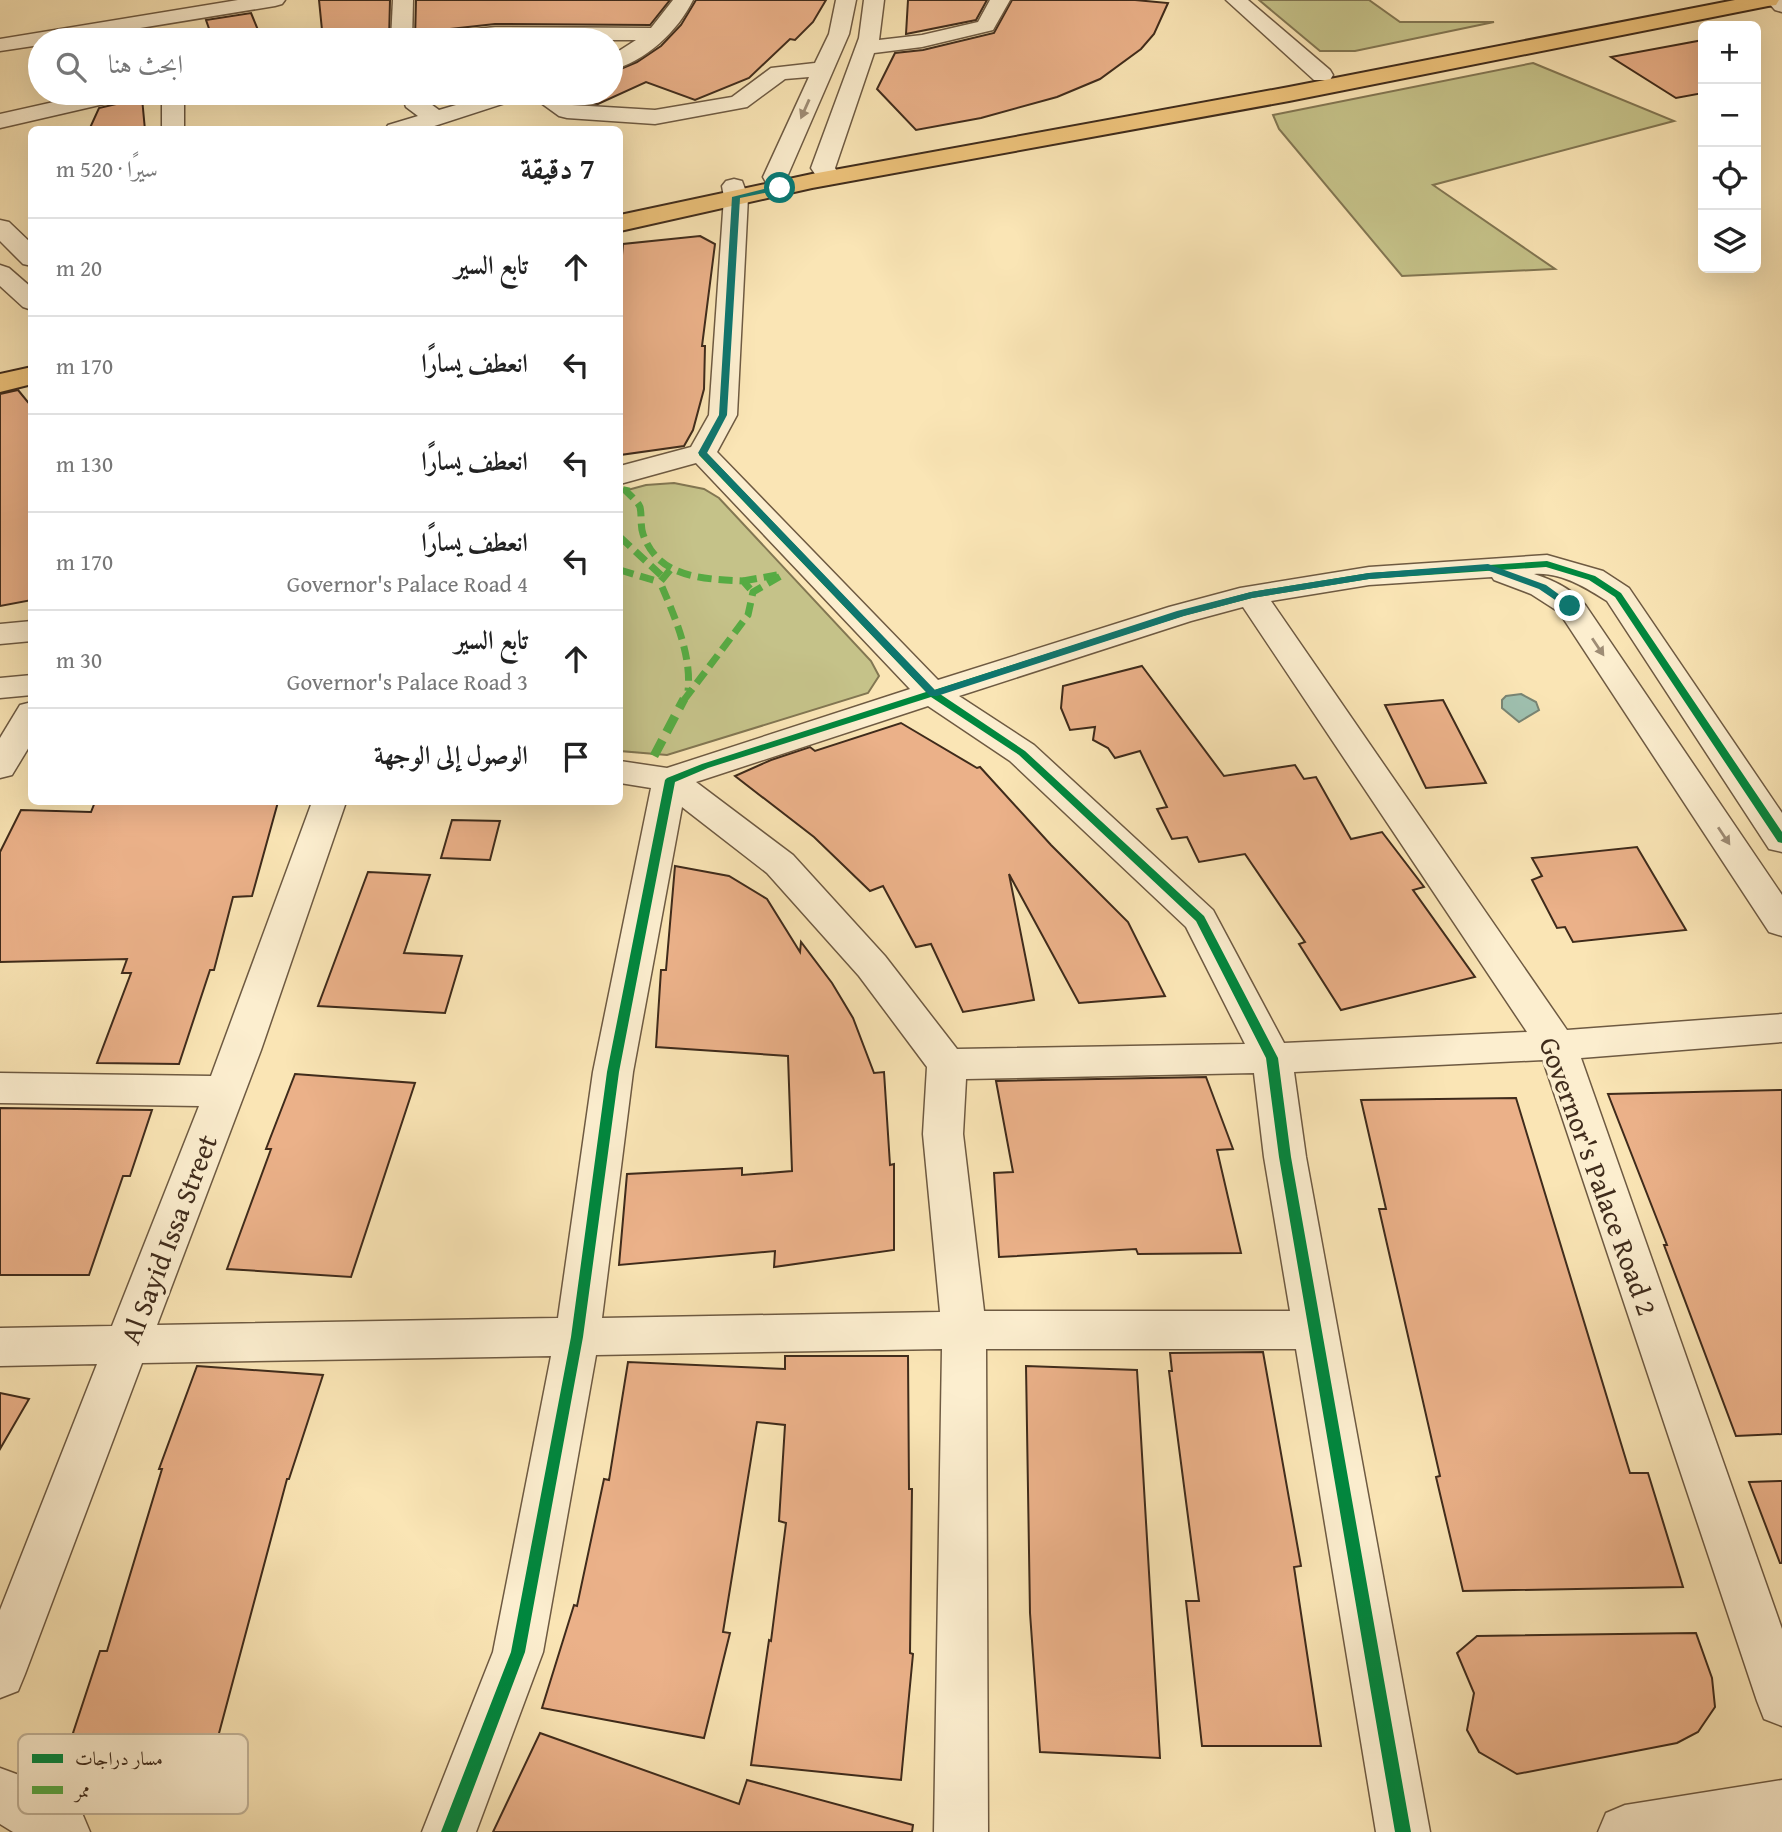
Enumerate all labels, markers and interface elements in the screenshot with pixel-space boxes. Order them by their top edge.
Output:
map controls [1698,21,1761,273]
button: + [1698,21,1761,84]
search box [28,28,623,105]
text: ابحث هنا [108,44,183,83]
icon: search [52,48,90,86]
button: − [1698,84,1761,147]
one-way arrow [799,99,811,119]
text: 7 دقيقة [520,146,595,190]
button: locate [1698,147,1761,210]
text: سيرًا · 520 m [56,152,158,185]
route start [764,172,795,203]
button: layers [1698,210,1761,273]
text: تابع السير [454,245,528,284]
icon: ahead [557,248,595,286]
text: 20 m [56,251,102,284]
text: انعطف يسارًا [421,343,528,382]
icon: left [557,346,595,384]
text: 170 m [56,349,113,382]
text: انعطف يسارًا [421,441,528,480]
icon: left [557,444,595,482]
text: 130 m [56,447,113,480]
text: انعطف يسارًا [421,522,528,561]
icon: left [557,542,595,580]
text: 170 m [56,545,113,578]
text: Governor's Palace Road 4 [287,567,528,600]
route end [1554,590,1585,621]
text: تابع السير [454,620,528,659]
one-way arrow [1591,638,1605,656]
icon: ahead [557,640,595,678]
text: 30 m [56,643,102,676]
text: Governor's Palace Road 3 [287,665,528,698]
text: الوصول إلى الوجهة [374,735,528,774]
icon: arrive [557,738,595,776]
one-way arrow [1718,827,1731,846]
street label: Governor's Palace Road 2 [1530,1031,1668,1321]
street label: Al Sayid Issa Street [109,1128,227,1350]
legend [18,1734,248,1814]
text: مسار دراجات [75,1744,163,1772]
text: ممر [73,1776,90,1804]

